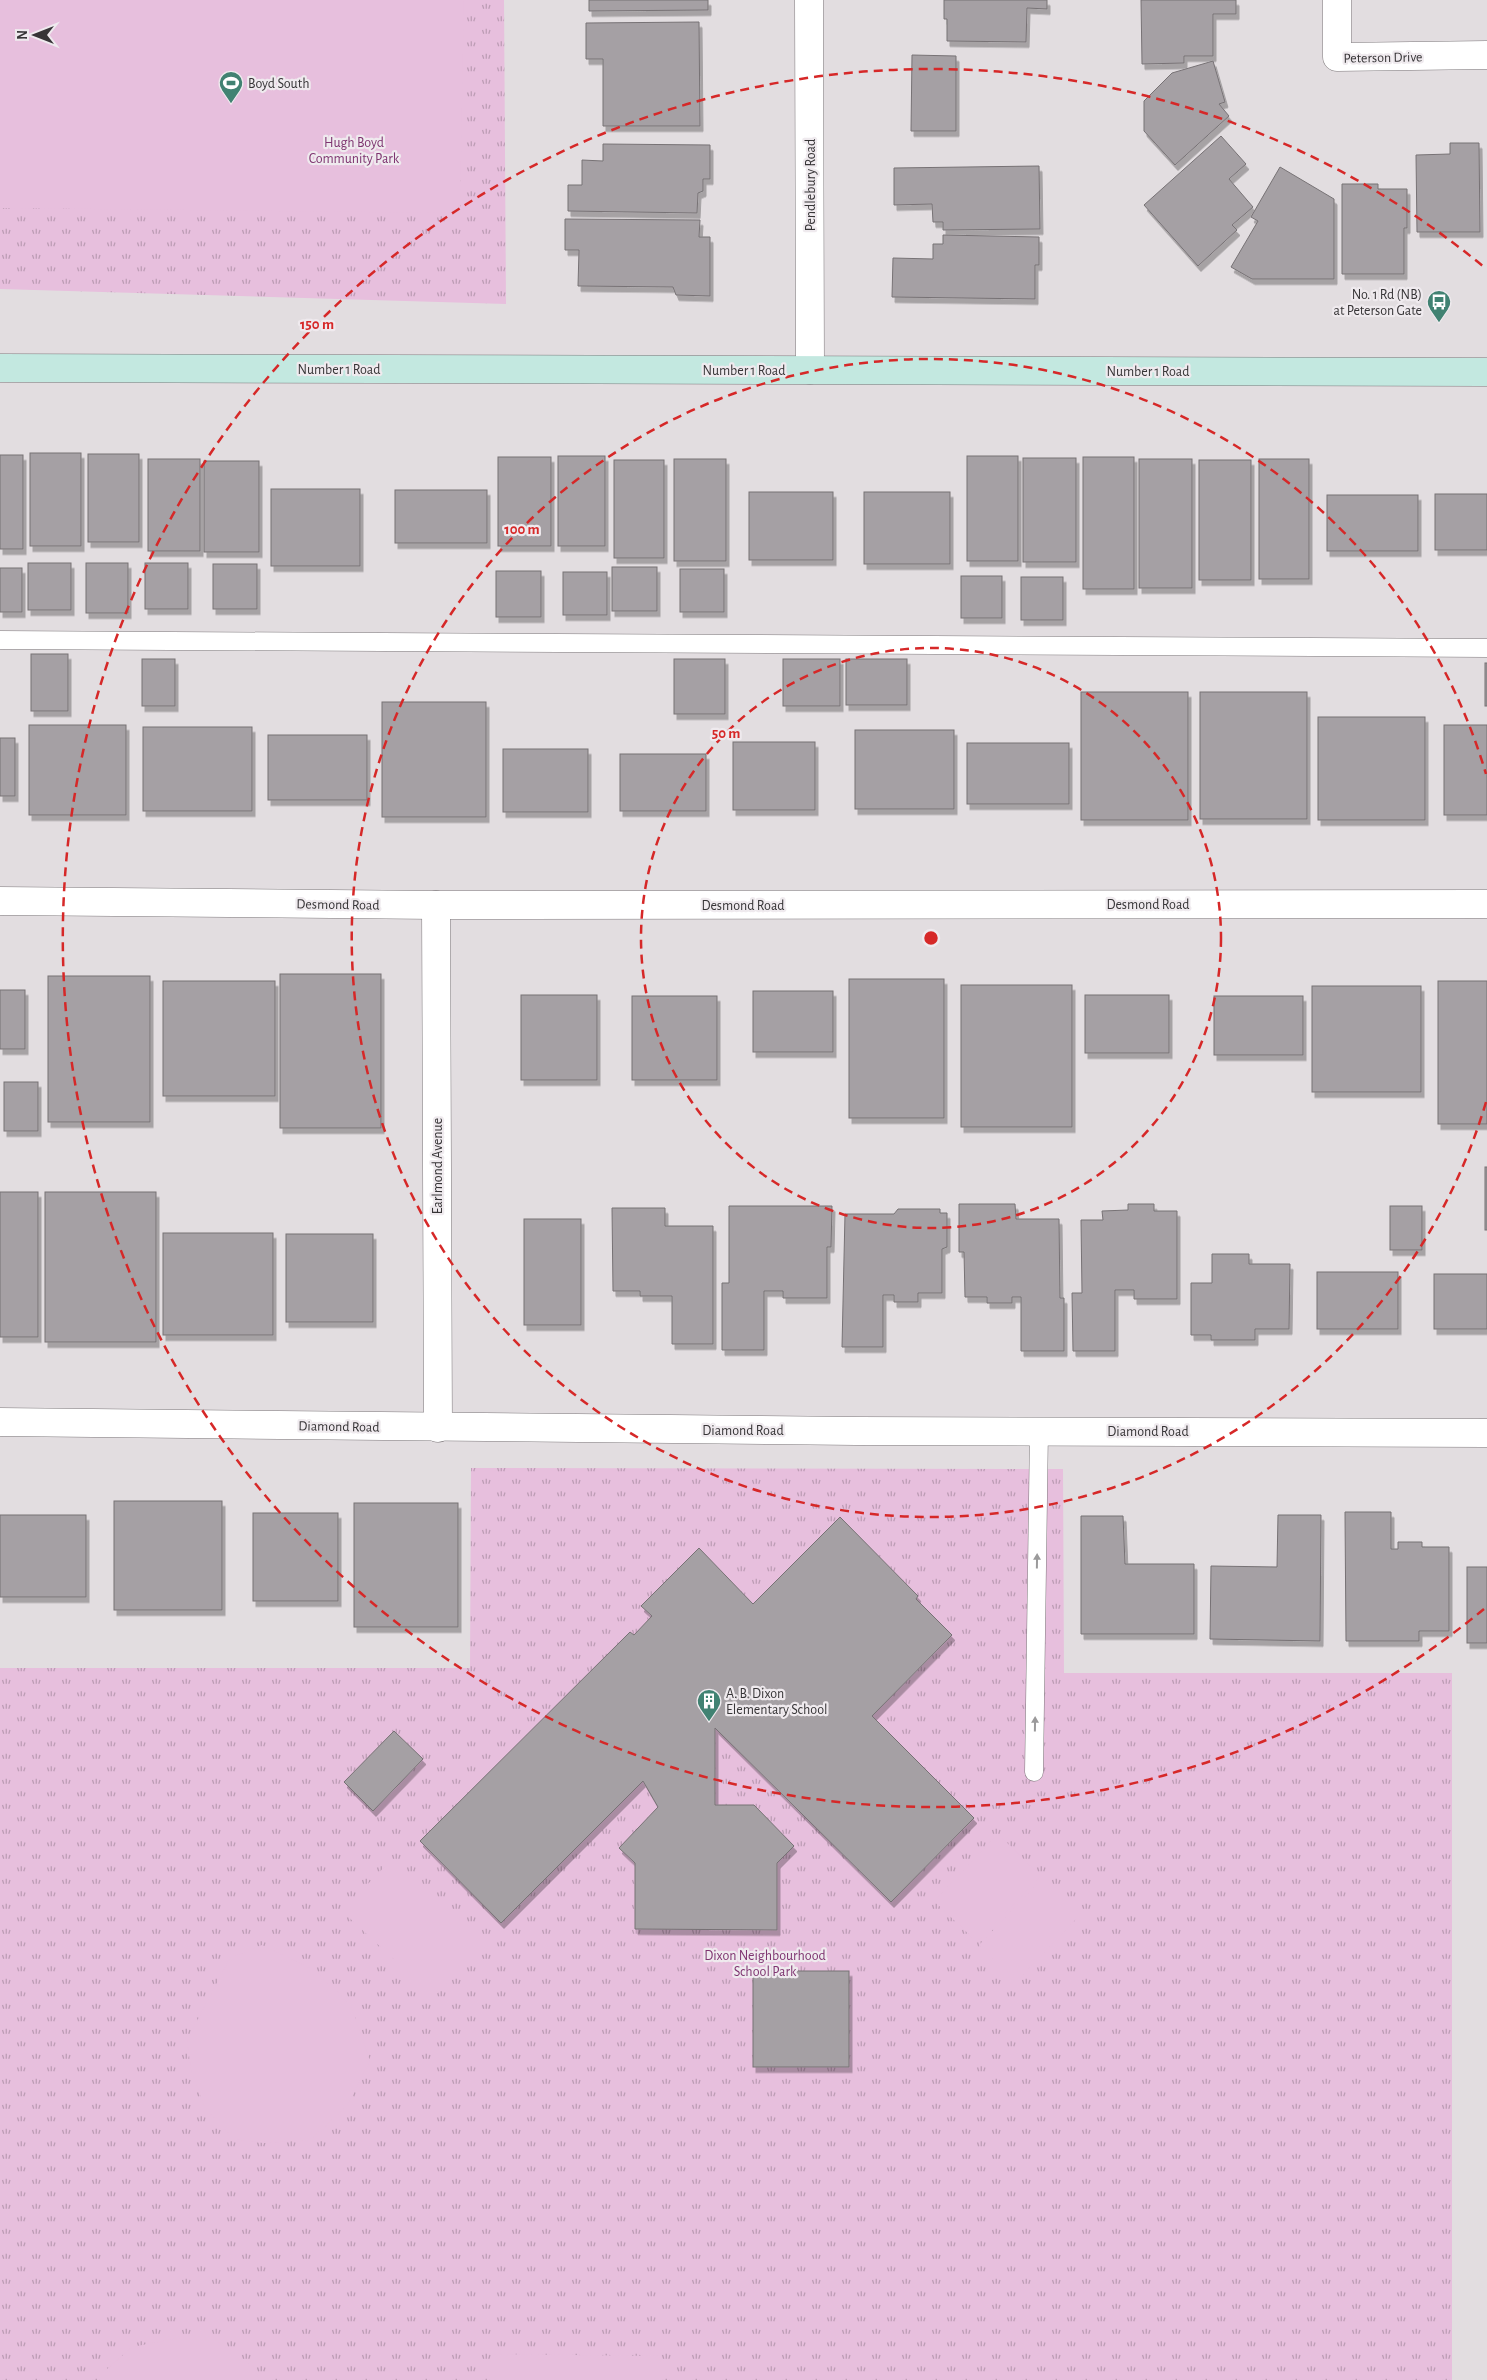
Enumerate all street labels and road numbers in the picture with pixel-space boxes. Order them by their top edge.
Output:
street label: Peterson Drive [1343,50,1423,66]
street label: Pendlebury Road [804,139,818,231]
street label: Number 1 Road [297,363,381,377]
street label: Number 1 Road [702,364,786,378]
street label: Number 1 Road [1106,365,1190,379]
street label: Desmond Road [296,897,380,913]
street label: Desmond Road [1106,898,1190,912]
street label: Desmond Road [701,899,785,913]
street label: Earlmond Avenue [431,1118,445,1214]
street label: Diamond Road [298,1419,380,1435]
street label: Diamond Road [702,1424,784,1438]
street label: Diamond Road [1107,1425,1189,1439]

